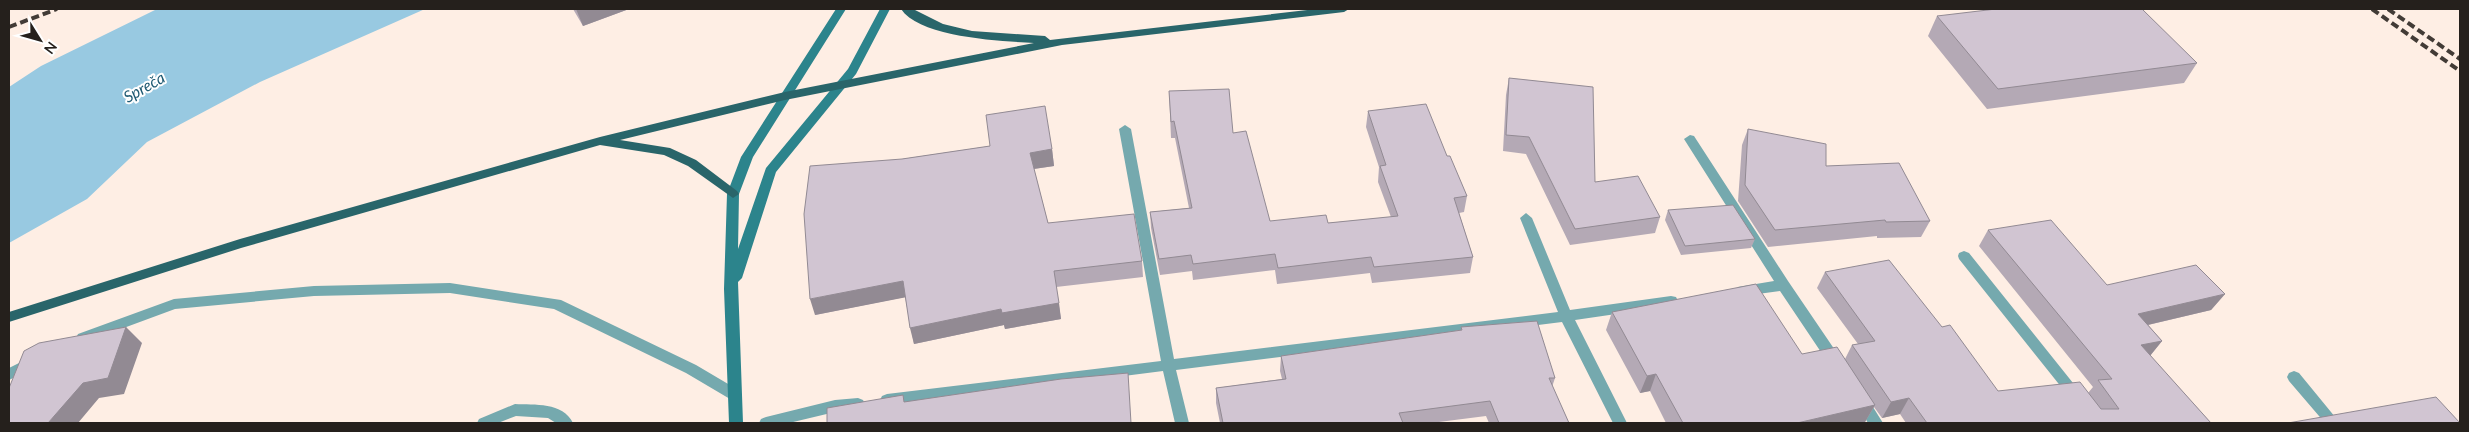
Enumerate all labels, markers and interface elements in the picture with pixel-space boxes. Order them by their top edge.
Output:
north arrow [15,15,65,65]
text: N [41,39,61,58]
water label: Spreča [120,67,168,106]

